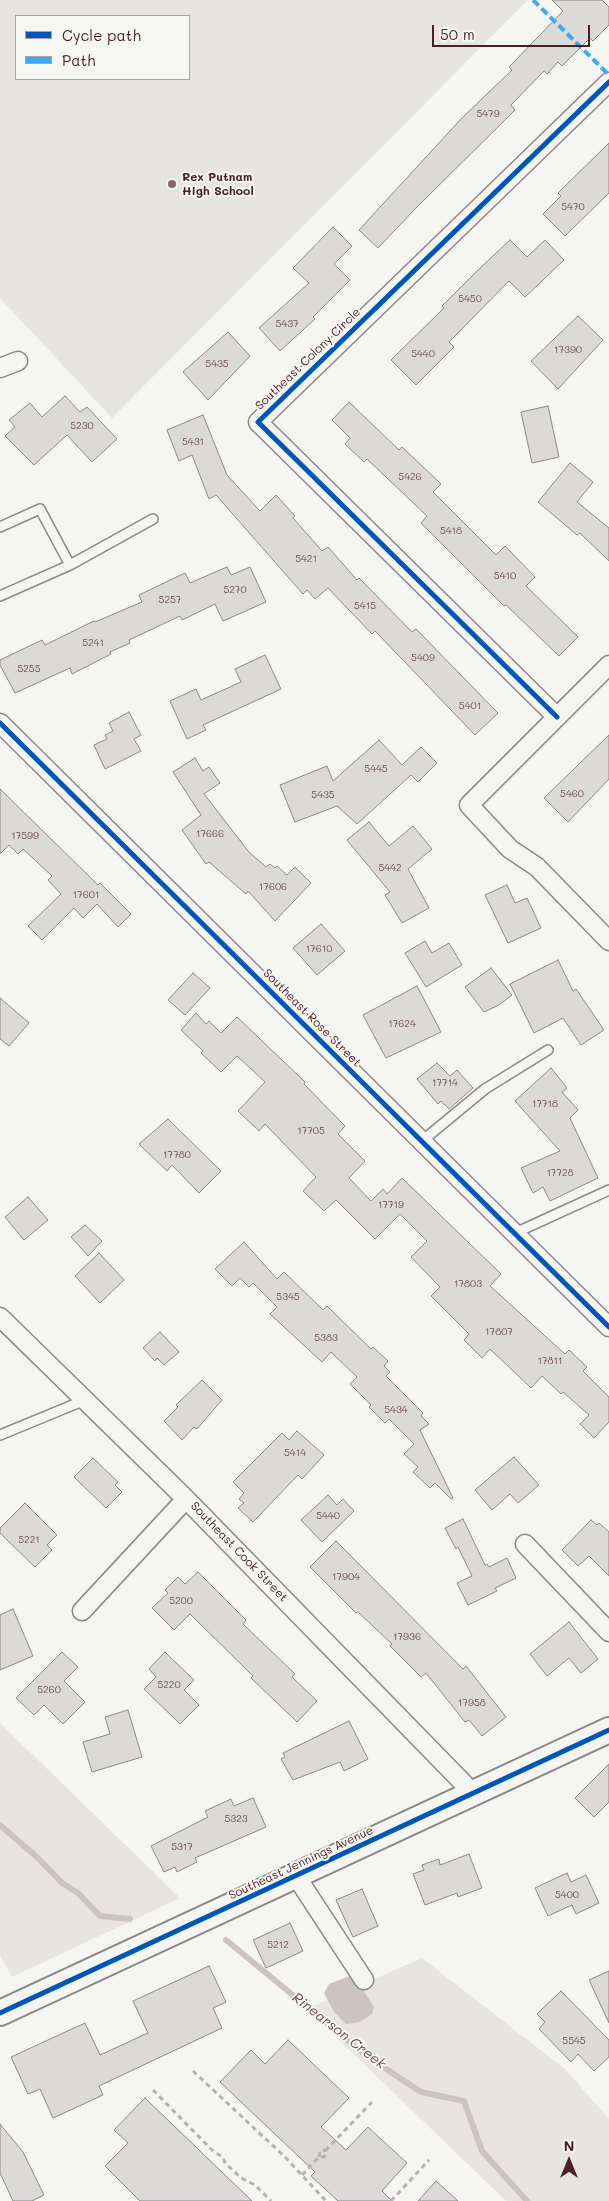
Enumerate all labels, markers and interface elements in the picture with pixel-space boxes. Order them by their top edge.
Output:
legend [15,15,190,80]
scale bar [434,15,592,47]
text: 50 m [440,24,475,44]
text: Cycle path [62,25,141,45]
text: Path [62,50,96,70]
house number: 5479 [476,108,500,120]
place label: Rex Putnam High School [182,170,254,198]
marker: Rex Putnam High School [166,178,178,190]
house number: 5470 [561,201,585,213]
house number: 5450 [458,293,482,305]
street label: Southeast Colony Circle [252,305,364,413]
house number: 5437 [275,318,299,330]
house number: 17390 [554,344,582,356]
house number: 5440 [411,348,435,360]
house number: 5435 [205,358,229,370]
house number: 5230 [70,420,94,432]
house number: 5431 [182,436,204,448]
house number: 5426 [398,471,422,483]
house number: 5418 [440,525,462,537]
house number: 5421 [295,553,317,565]
house number: 5410 [494,570,516,582]
house number: 5270 [223,584,247,596]
house number: 5257 [159,594,181,606]
house number: 5415 [354,600,376,612]
house number: 5241 [82,637,104,649]
house number: 5409 [411,652,435,664]
house number: 5255 [17,663,41,675]
house number: 5401 [459,700,481,712]
house number: 5445 [364,763,388,775]
house number: 5460 [560,788,584,800]
house number: 5435 [311,789,335,801]
house number: 17666 [196,828,224,840]
house number: 17599 [11,830,39,842]
house number: 5442 [378,862,402,874]
house number: 17606 [259,881,287,893]
house number: 17601 [73,889,99,901]
house number: 17610 [306,943,332,955]
street label: Southeast Rose Street [260,966,364,1070]
house number: 17624 [388,1018,416,1030]
house number: 17714 [432,1077,458,1089]
house number: 17718 [532,1098,558,1110]
house number: 17705 [297,1125,325,1137]
house number: 17780 [163,1149,191,1161]
house number: 17728 [546,1167,574,1179]
house number: 17719 [378,1199,404,1211]
house number: 17803 [454,1278,482,1290]
house number: 5345 [276,1291,300,1303]
house number: 17807 [485,1326,513,1338]
house number: 5383 [314,1332,338,1344]
house number: 17811 [537,1355,563,1367]
house number: 5434 [384,1404,408,1416]
house number: 5414 [284,1447,306,1459]
street label: Southeast Cook Street [187,1499,291,1605]
house number: 5440 [316,1510,340,1522]
house number: 5221 [18,1534,40,1546]
house number: 17904 [332,1571,360,1583]
house number: 5200 [169,1595,193,1607]
house number: 17936 [393,1631,421,1643]
house number: 5220 [157,1679,181,1691]
house number: 5260 [37,1684,61,1696]
house number: 17958 [458,1697,486,1709]
house number: 5323 [224,1813,248,1825]
street label: Southeast Jennings Avenue [226,1823,376,1903]
house number: 5317 [171,1841,193,1853]
house number: 5400 [555,1889,579,1901]
house number: 5212 [267,1939,289,1951]
water label: Rinearson Creek [289,1989,389,2073]
house number: 5545 [562,2035,586,2047]
north arrow [544,2136,594,2186]
text: N [564,2136,574,2155]

